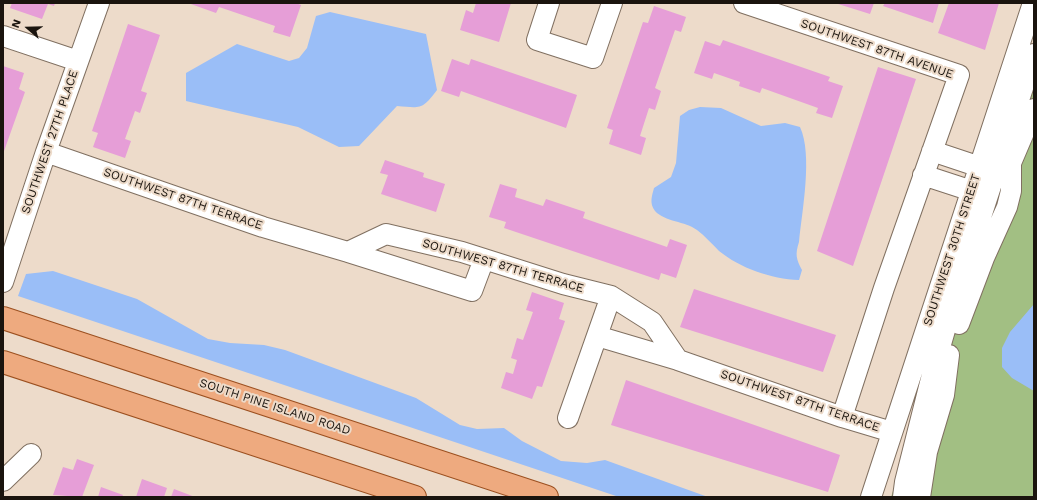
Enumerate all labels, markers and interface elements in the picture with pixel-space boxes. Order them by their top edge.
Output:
north arrow [8,8,48,48]
street label: SOUTHWEST 87TH AVENUE [799,16,955,82]
text: N [9,18,24,30]
street label: SOUTHWEST 27TH PLACE [19,68,81,216]
street label: SOUTHWEST 87TH TERRACE [102,165,264,233]
street label: SOUTHWEST 30TH STREET [921,172,983,328]
street label: SOUTHWEST 87TH TERRACE [421,236,585,296]
street label: SOUTHWEST 87TH TERRACE [719,367,881,435]
street label: SOUTH PINE ISLAND ROAD [198,376,352,438]

